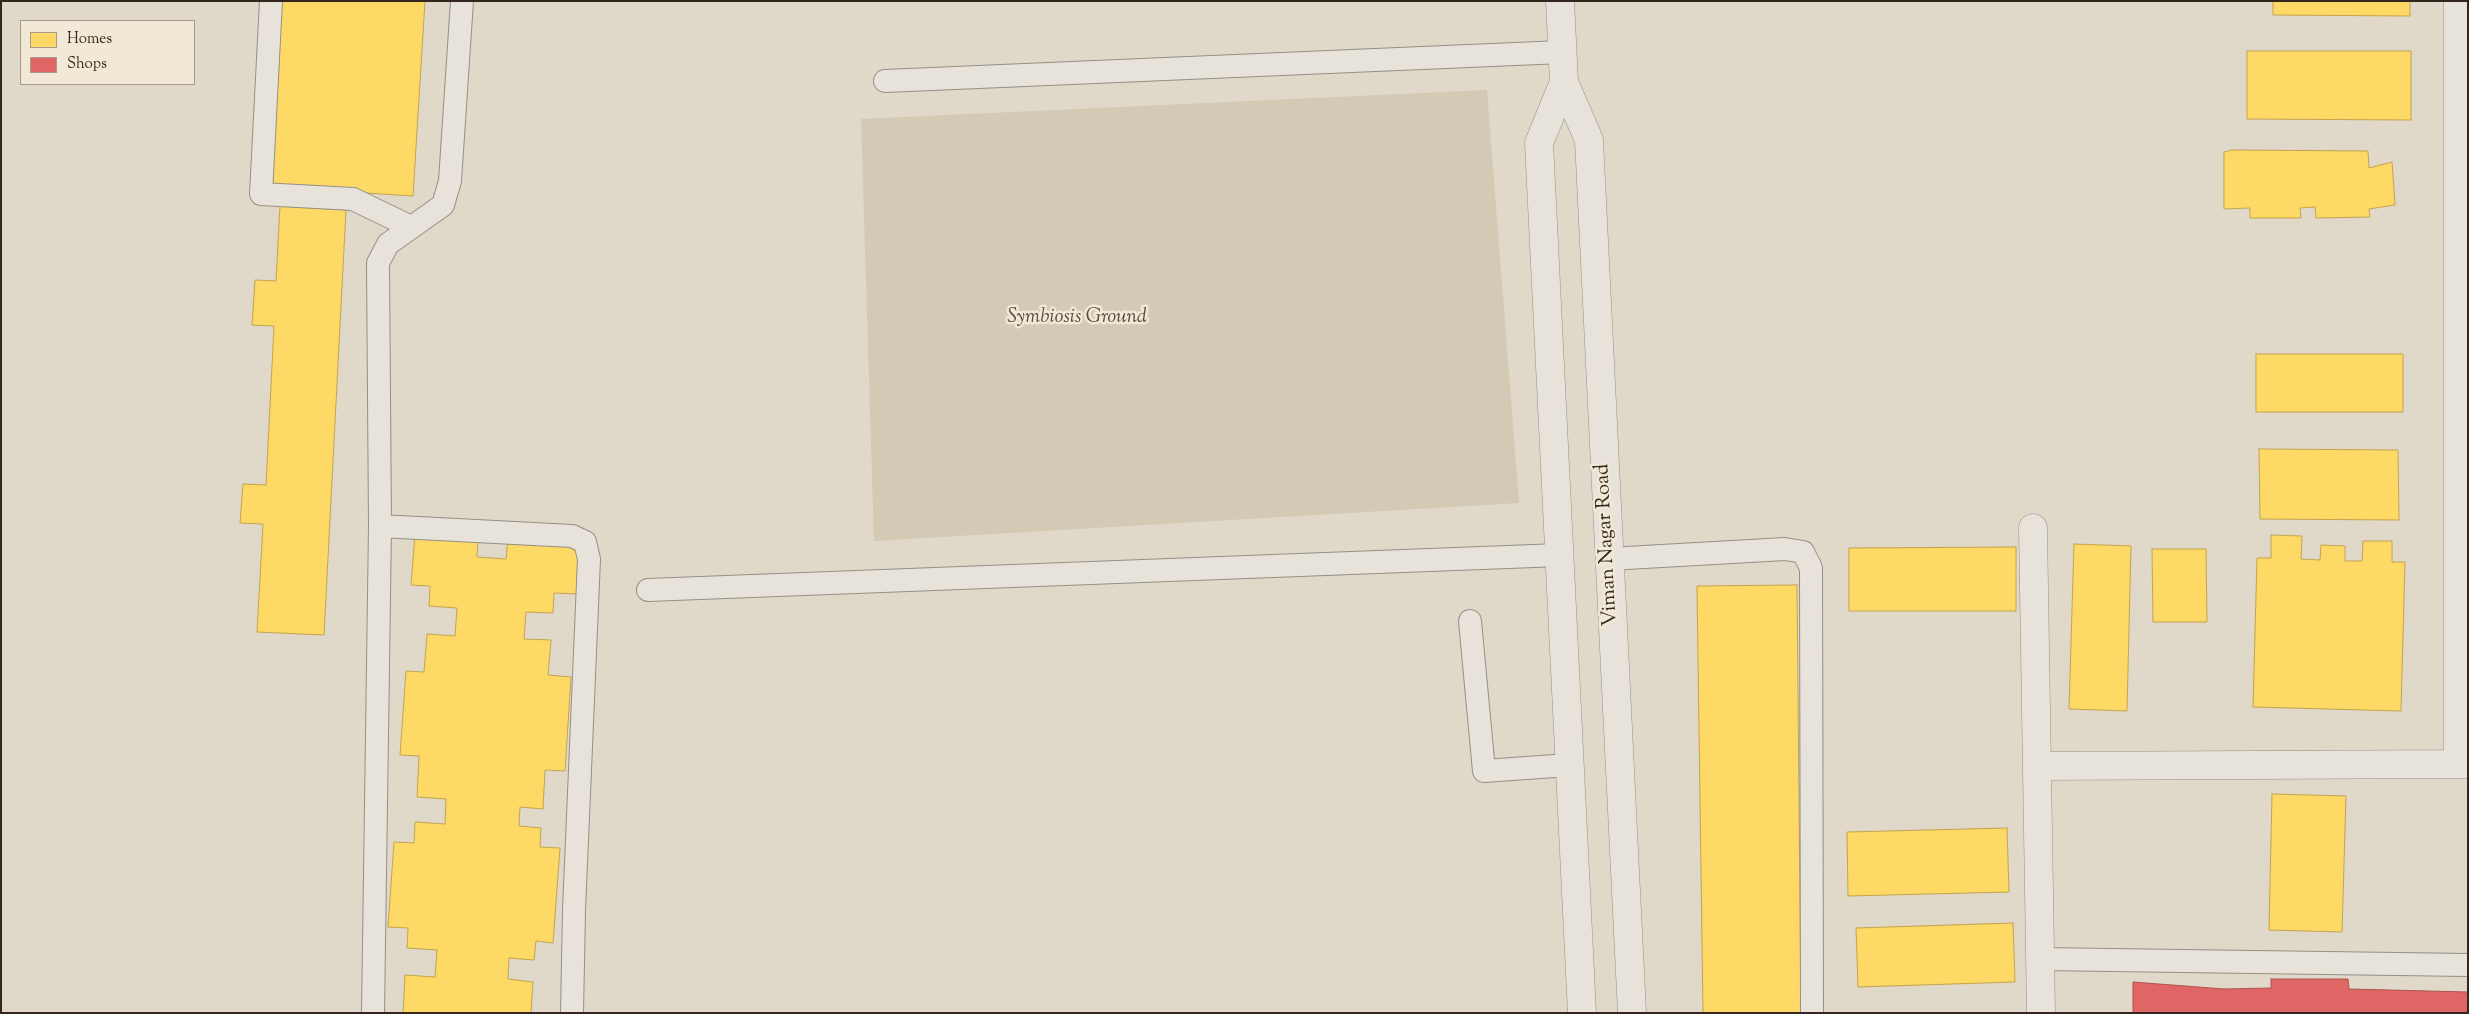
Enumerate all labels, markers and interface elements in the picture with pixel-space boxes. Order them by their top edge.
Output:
legend [20,20,195,85]
text: Homes [67,29,112,50]
text: Shops [67,54,107,75]
park label: Symbiosis Ground [1007,307,1147,331]
street label: Viman Nagar Road [1592,463,1624,627]

